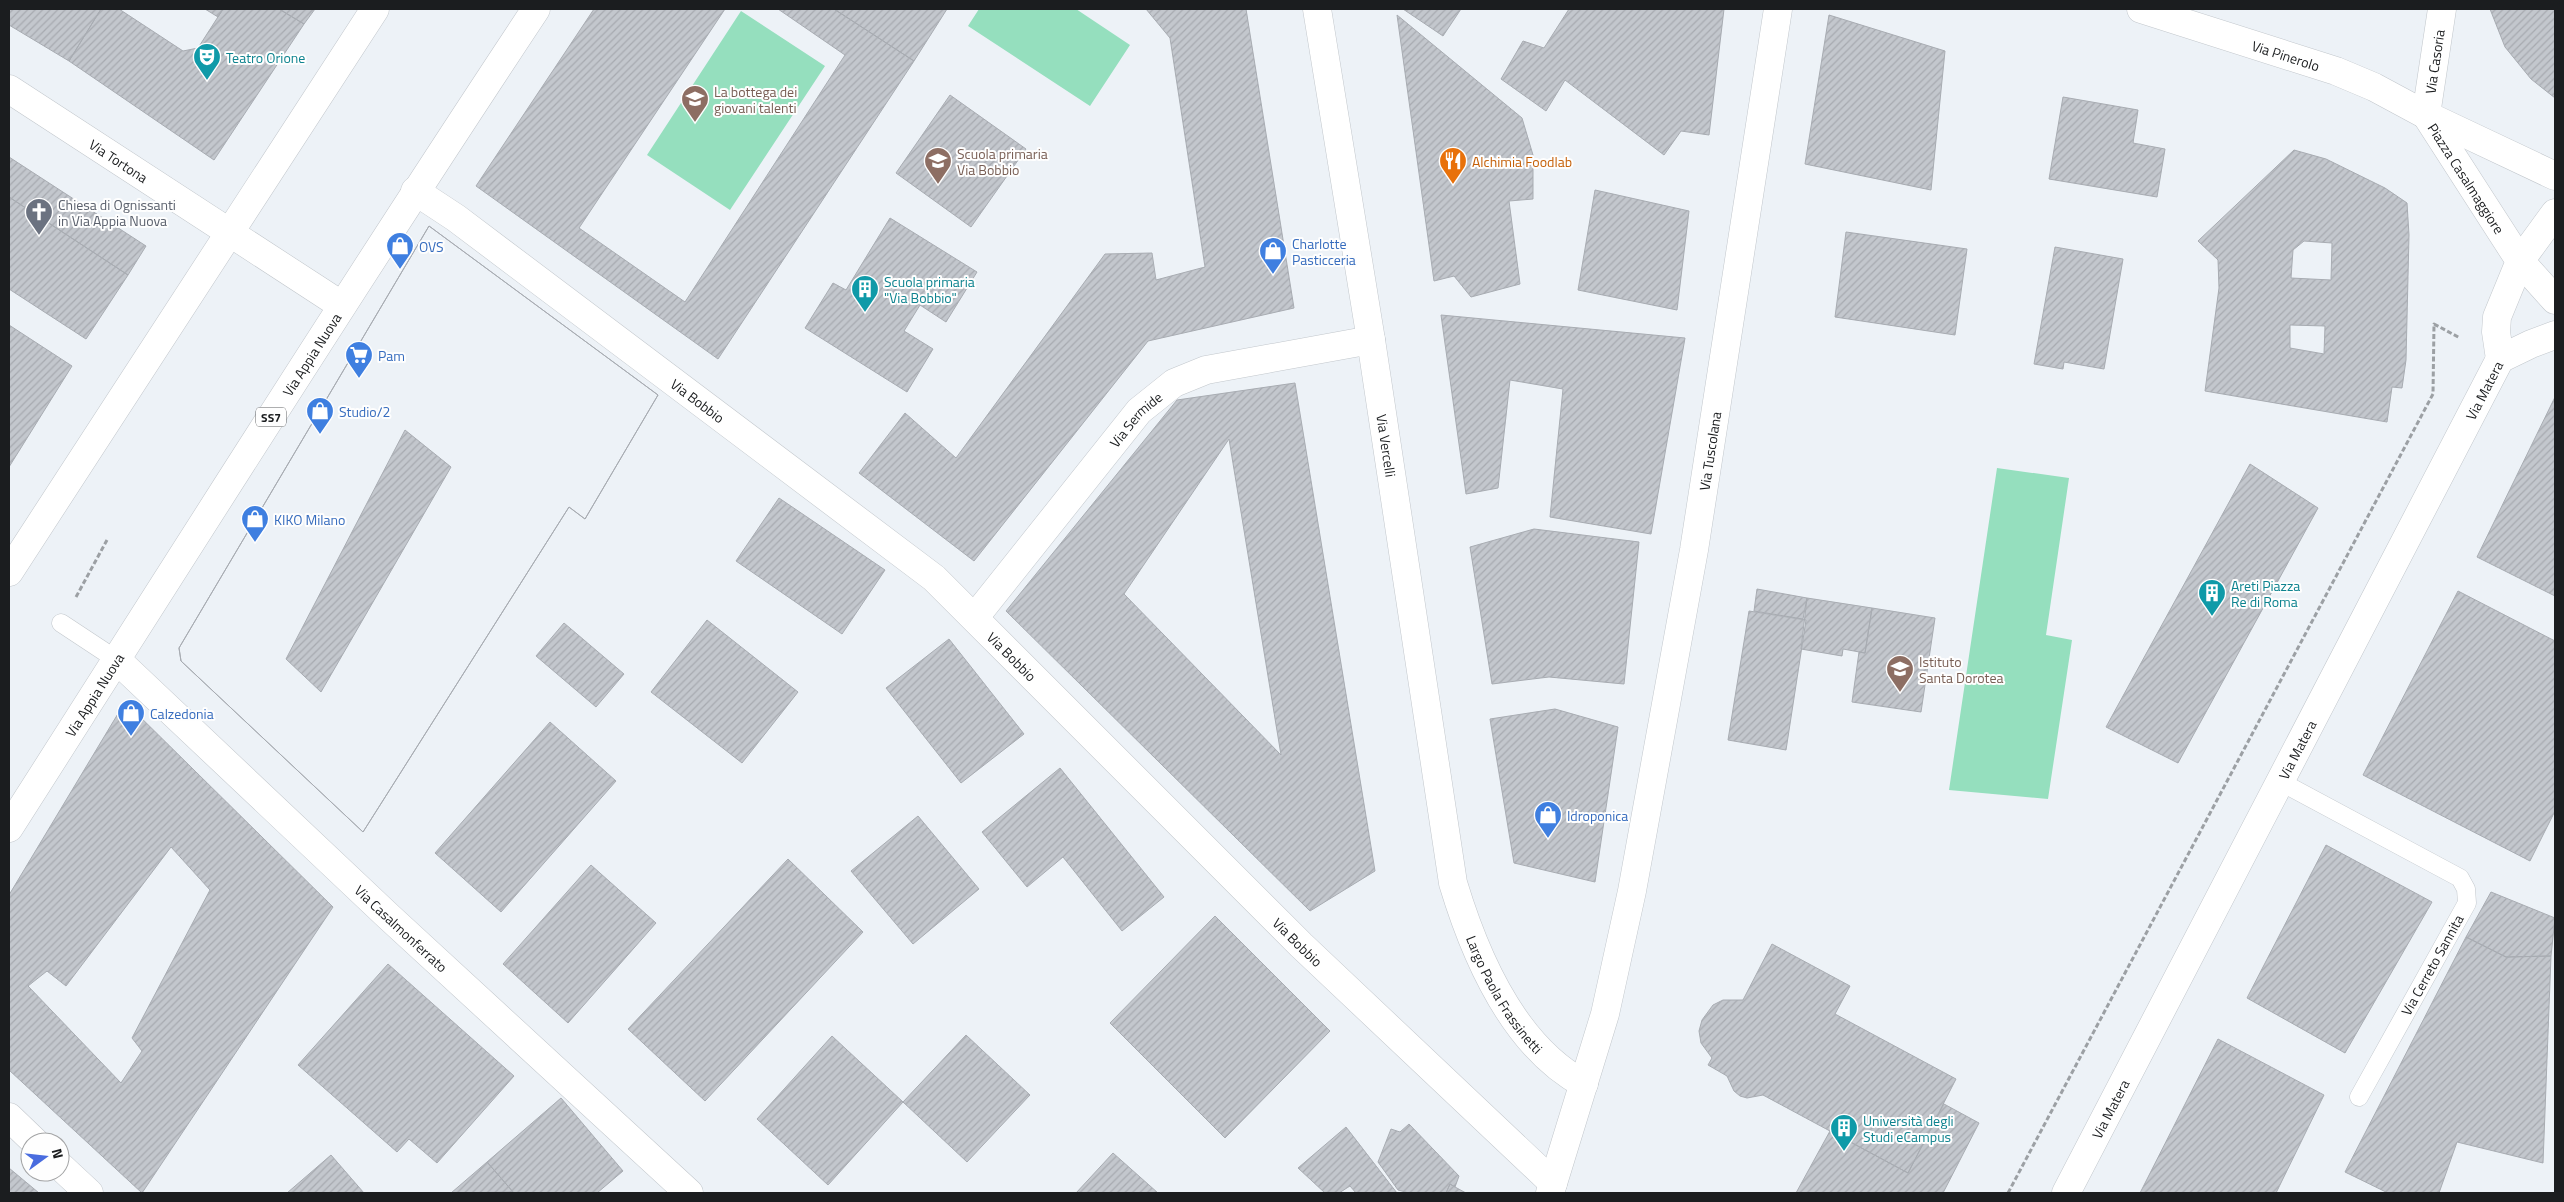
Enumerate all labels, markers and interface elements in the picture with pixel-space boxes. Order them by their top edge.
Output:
street label: Via Casoria [2419,28,2449,95]
street label: Via Pinerolo [2249,34,2322,76]
theatre icon: Teatro Orione [192,42,222,81]
place label: Teatro Orione [226,47,305,68]
place label: La bottega dei giovani talenti [714,81,797,118]
school or university icon: La bottega dei giovani talenti [680,84,710,123]
street label: Piazza Casalmaggiore [2423,119,2510,238]
street label: Via Tortona [85,133,152,187]
place label: Scuola primaria Via Bobbio [957,143,1048,180]
school or university icon: Scuola primaria Via Bobbio [923,146,953,185]
restaurant icon: Alchimia Foodlab [1438,146,1468,185]
place label: Alchimia Foodlab [1472,151,1572,172]
place label: Chiesa di Ognissanti in Via Appia Nuova [58,194,176,231]
church icon: Chiesa di Ognissanti in Via Appia Nuova [24,197,54,236]
shop icon: OVS [385,231,415,270]
place label: Charlotte Pasticceria [1292,233,1356,270]
place label: OVS [419,236,444,257]
shop icon: Charlotte Pasticceria [1258,236,1288,275]
place label: Scuola primaria "Via Bobbio" [884,271,975,308]
building icon: Scuola primaria "Via Bobbio" [850,274,880,313]
street label: Via Appia Nuova [277,308,346,400]
supermarket icon: Pam [344,340,374,379]
place label: Pam [378,345,405,366]
street label: Via Matera [2460,357,2508,423]
street label: Via Bobbio [667,373,729,427]
street label: Via Sermide [1104,386,1166,451]
shop icon: Studio/2 [305,396,335,435]
place label: Studio/2 [339,401,390,422]
road number: SS7 [256,408,286,427]
street label: Via Tuscolana [1693,410,1726,492]
street label: Via Vercelli [1372,412,1402,478]
shop icon: KIKO Milano [240,504,270,543]
place label: KIKO Milano [274,509,345,530]
place label: Areti Piazza Re di Roma [2231,575,2300,612]
building icon: Areti Piazza Re di Roma [2197,578,2227,617]
street label: Via Bobbio [983,627,1042,686]
street label: Via Appia Nuova [59,649,128,741]
place label: Istituto Santa Dorotea [1919,651,2004,688]
school or university icon: Istituto Santa Dorotea [1885,654,1915,693]
shop icon: Calzedonia [116,698,146,737]
place label: Calzedonia [150,703,214,724]
street label: Via Matera [2273,716,2321,783]
shop icon: Idroponica [1533,800,1563,839]
place label: Idroponica [1567,805,1628,826]
street label: Via Casalmonferrato [350,880,453,977]
street label: Via Cerreto Sannita [2396,911,2468,1019]
street label: Via Bobbio [1268,912,1328,971]
street label: Largo Paola Frassinetti [1461,932,1548,1058]
street label: Via Matera [2086,1075,2134,1142]
place label: Università degli Studi eCampus [1863,1110,1954,1147]
building icon: Università degli Studi eCampus [1829,1113,1859,1152]
north arrow [20,1132,70,1182]
text: N [47,1146,69,1161]

